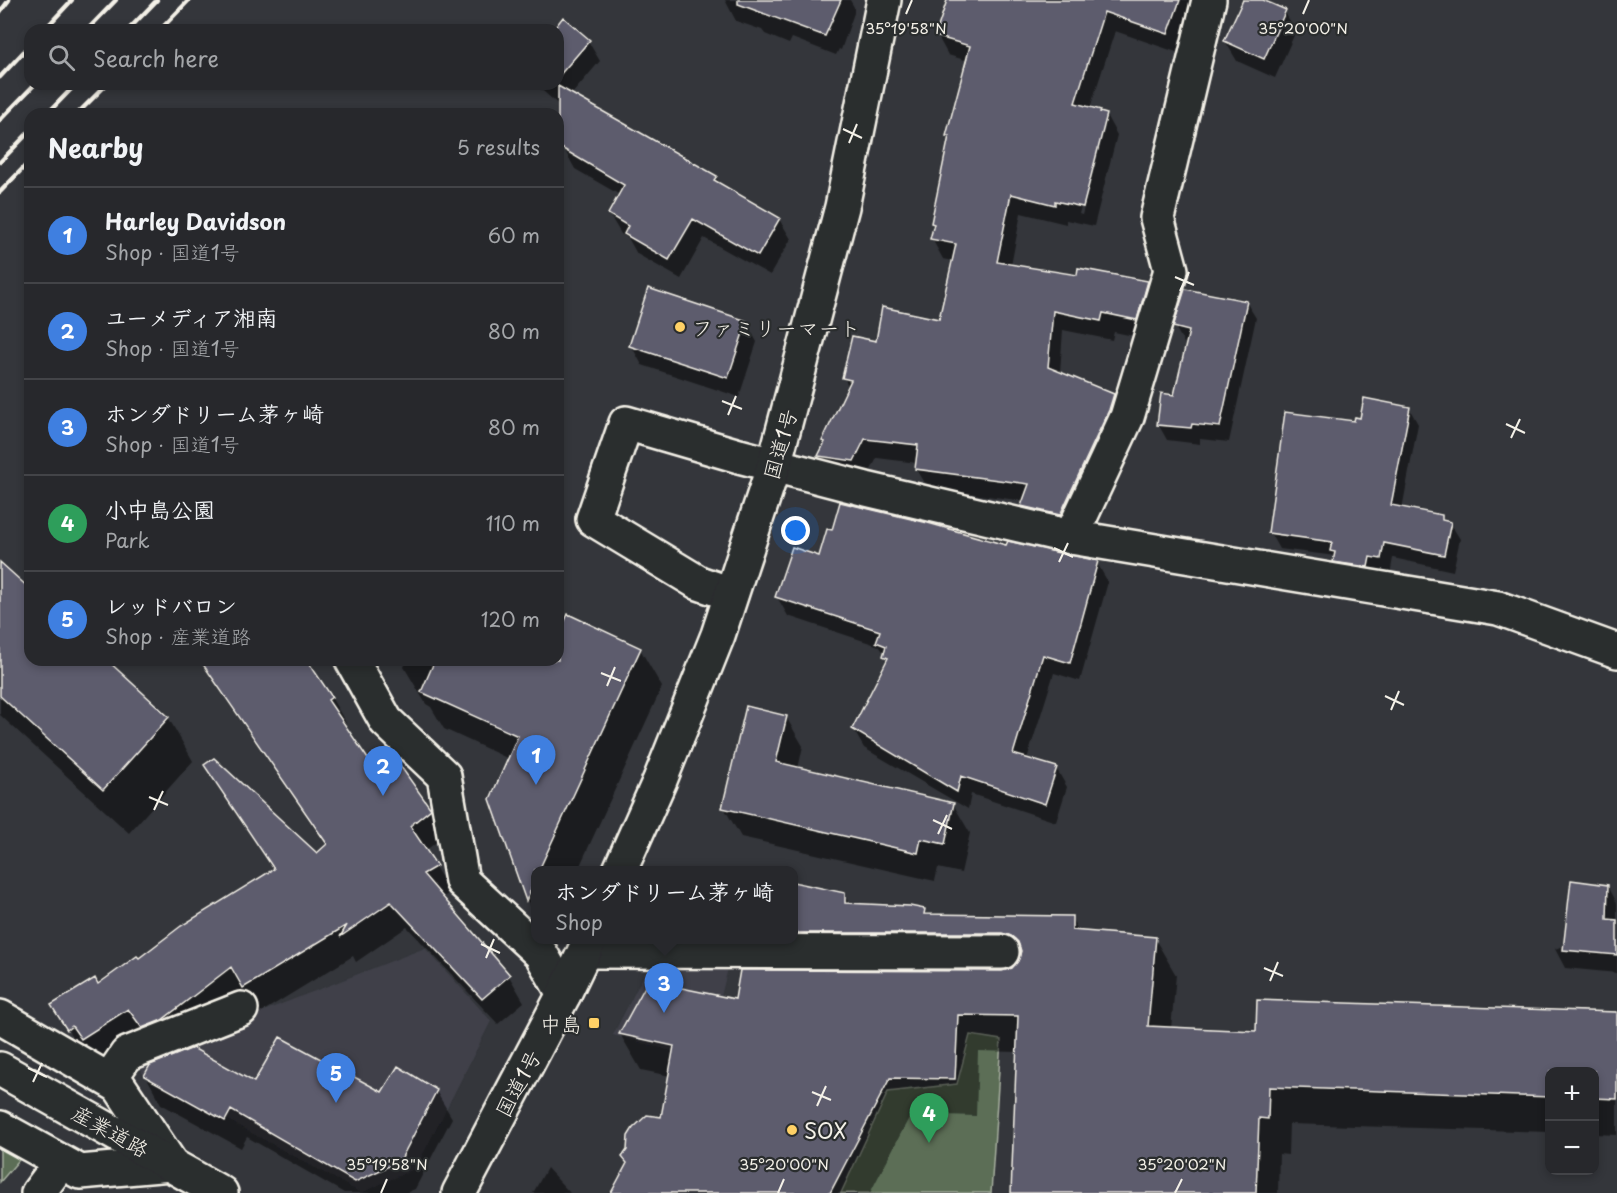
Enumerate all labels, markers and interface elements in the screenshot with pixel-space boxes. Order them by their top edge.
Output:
text: 35°19'58"N [865,16,947,39]
text: 35°20'00"N [1258,16,1348,39]
search box [24,24,564,90]
icon: search [45,41,78,74]
text: Search here [93,41,219,74]
text: Nearby [48,128,143,167]
text: 5 results [457,132,540,162]
text: Harley Davidson [105,204,286,237]
text: 1 [63,220,72,250]
text: 60 m [488,220,540,250]
text: Shop · 国道1号 [105,237,240,267]
text: ユーメディア湘南 [105,300,277,333]
place label: ファミリーマート [692,311,860,343]
text: 2 [60,316,75,346]
text: 80 m [488,316,540,346]
marker: ファミリーマート [673,320,687,334]
text: Shop · 国道1号 [105,333,240,363]
text: ホンダドリーム茅ヶ崎 [105,396,324,429]
street label: 国道1号 [754,405,804,483]
text: 3 [61,412,74,442]
text: 80 m [488,412,540,442]
text: Shop · 国道1号 [105,429,240,459]
text: 小中島公園 [105,492,215,525]
text: 4 [61,508,74,538]
text: 110 m [486,508,540,538]
your location [781,516,810,545]
text: Park [105,525,150,555]
text: レッドバロン [105,588,237,621]
text: 5 [61,604,74,634]
text: 120 m [481,604,540,634]
text: Shop · 産業道路 [105,621,251,651]
pin: 1 [516,736,556,785]
pin: 2 [364,746,403,796]
popup [531,866,798,944]
text: ホンダドリーム茅ヶ崎 [555,874,774,907]
text: Shop [555,907,603,937]
pin: 3 [644,964,684,1013]
place label: 中島 [540,1007,582,1039]
marker: 中島 [587,1016,601,1030]
street label: 国道1号 [486,1044,548,1122]
pin: 5 [316,1054,356,1103]
map controls [1545,1067,1599,1175]
button: + [1545,1067,1599,1121]
pin: 4 [910,1094,948,1143]
street label: 産業道路 [67,1096,155,1164]
place label: SOX [804,1114,847,1146]
button: − [1545,1121,1599,1175]
marker: SOX [785,1123,799,1137]
text: 35°19'58"N [346,1152,428,1175]
text: 35°20'00"N [739,1152,829,1175]
text: 35°20'02"N [1138,1152,1226,1175]

